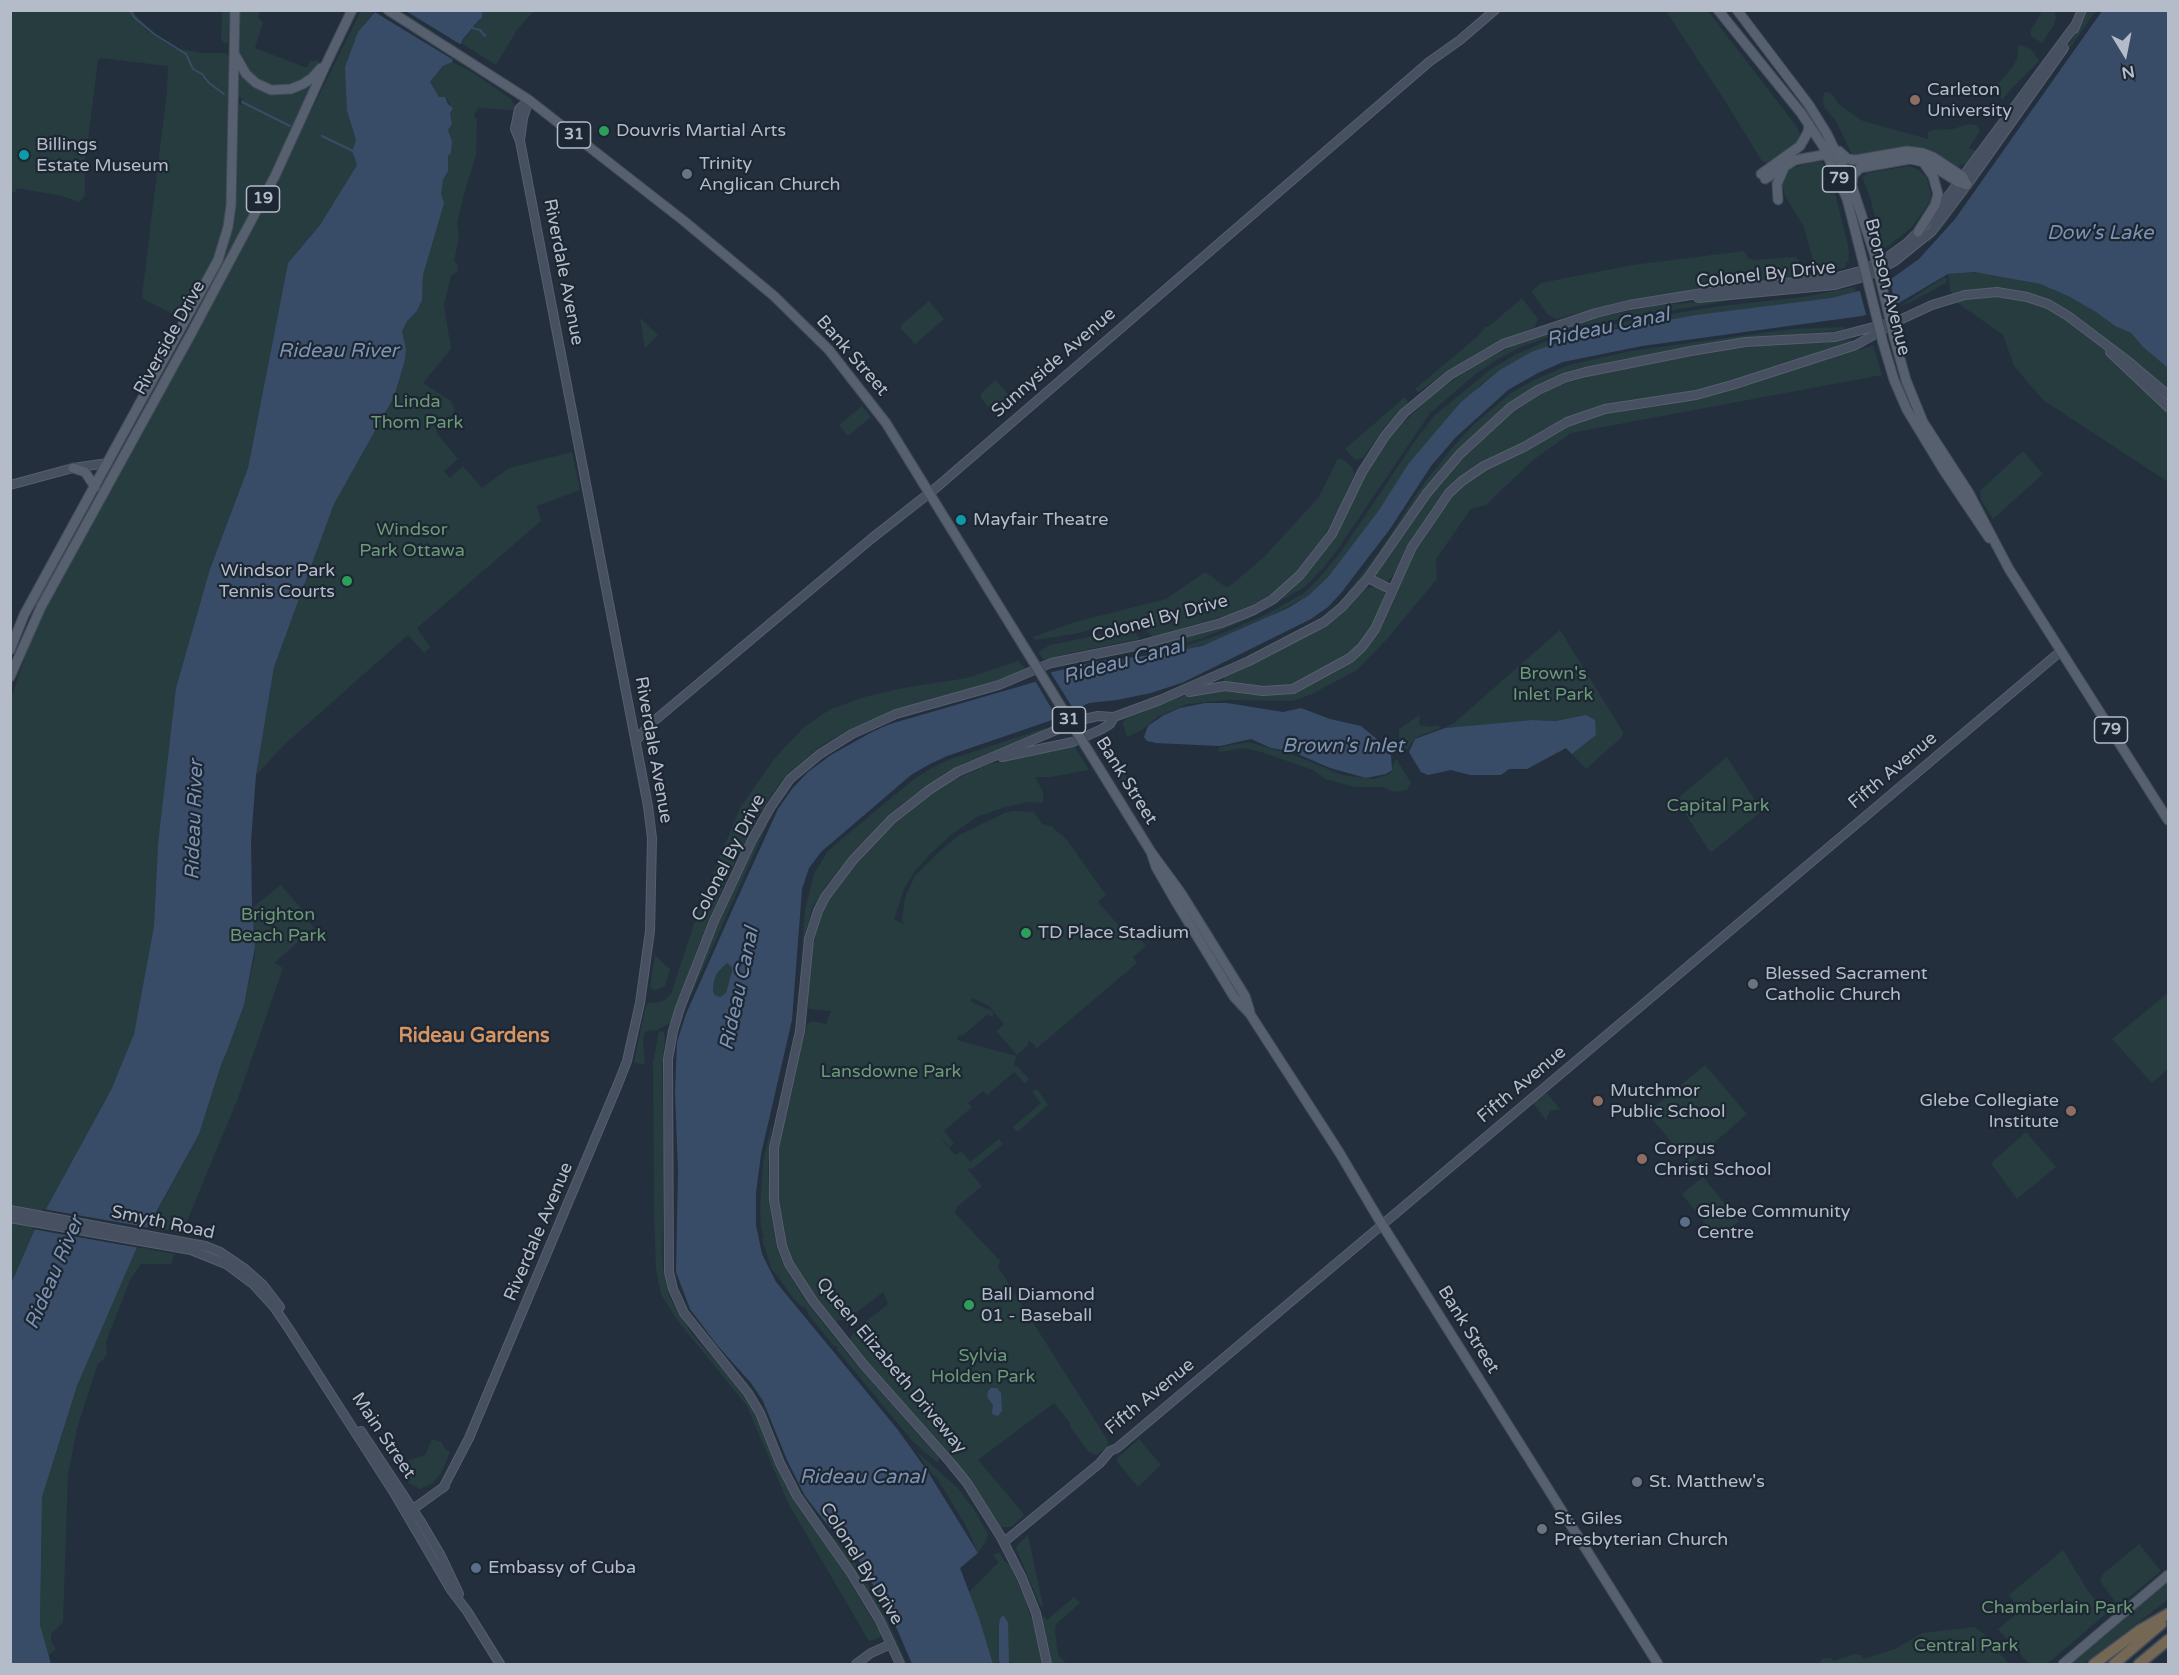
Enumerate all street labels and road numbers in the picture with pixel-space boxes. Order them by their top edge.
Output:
road number: 31 [558,122,590,148]
road number: 79 [1822,166,1856,192]
road number: 19 [246,186,280,212]
street label: Riverdale Avenue [538,197,588,347]
street label: Bronson Avenue [1860,216,1914,358]
street label: Colonel By Drive [1695,257,1837,293]
street label: Riverside Drive [130,277,210,399]
street label: Sunnyside Avenue [988,303,1120,423]
street label: Bank Street [811,311,893,401]
street label: Colonel By Drive [1090,590,1230,648]
street label: Riverdale Avenue [629,675,677,825]
road number: 31 [1052,707,1086,733]
road number: 79 [2094,717,2128,743]
street label: Fifth Avenue [1844,728,1942,814]
street label: Bank Street [1090,733,1162,829]
street label: Colonel By Drive [688,791,770,925]
street label: Fifth Avenue [1473,1042,1571,1128]
street label: Riverdale Avenue [500,1159,578,1305]
street label: Smyth Road [109,1202,217,1244]
street label: Queen Elizabeth Driveway [811,1274,971,1458]
street label: Bank Street [1432,1282,1504,1378]
street label: Fifth Avenue [1101,1354,1199,1440]
street label: Main Street [346,1389,420,1483]
street label: Colonel By Drive [815,1499,907,1629]

